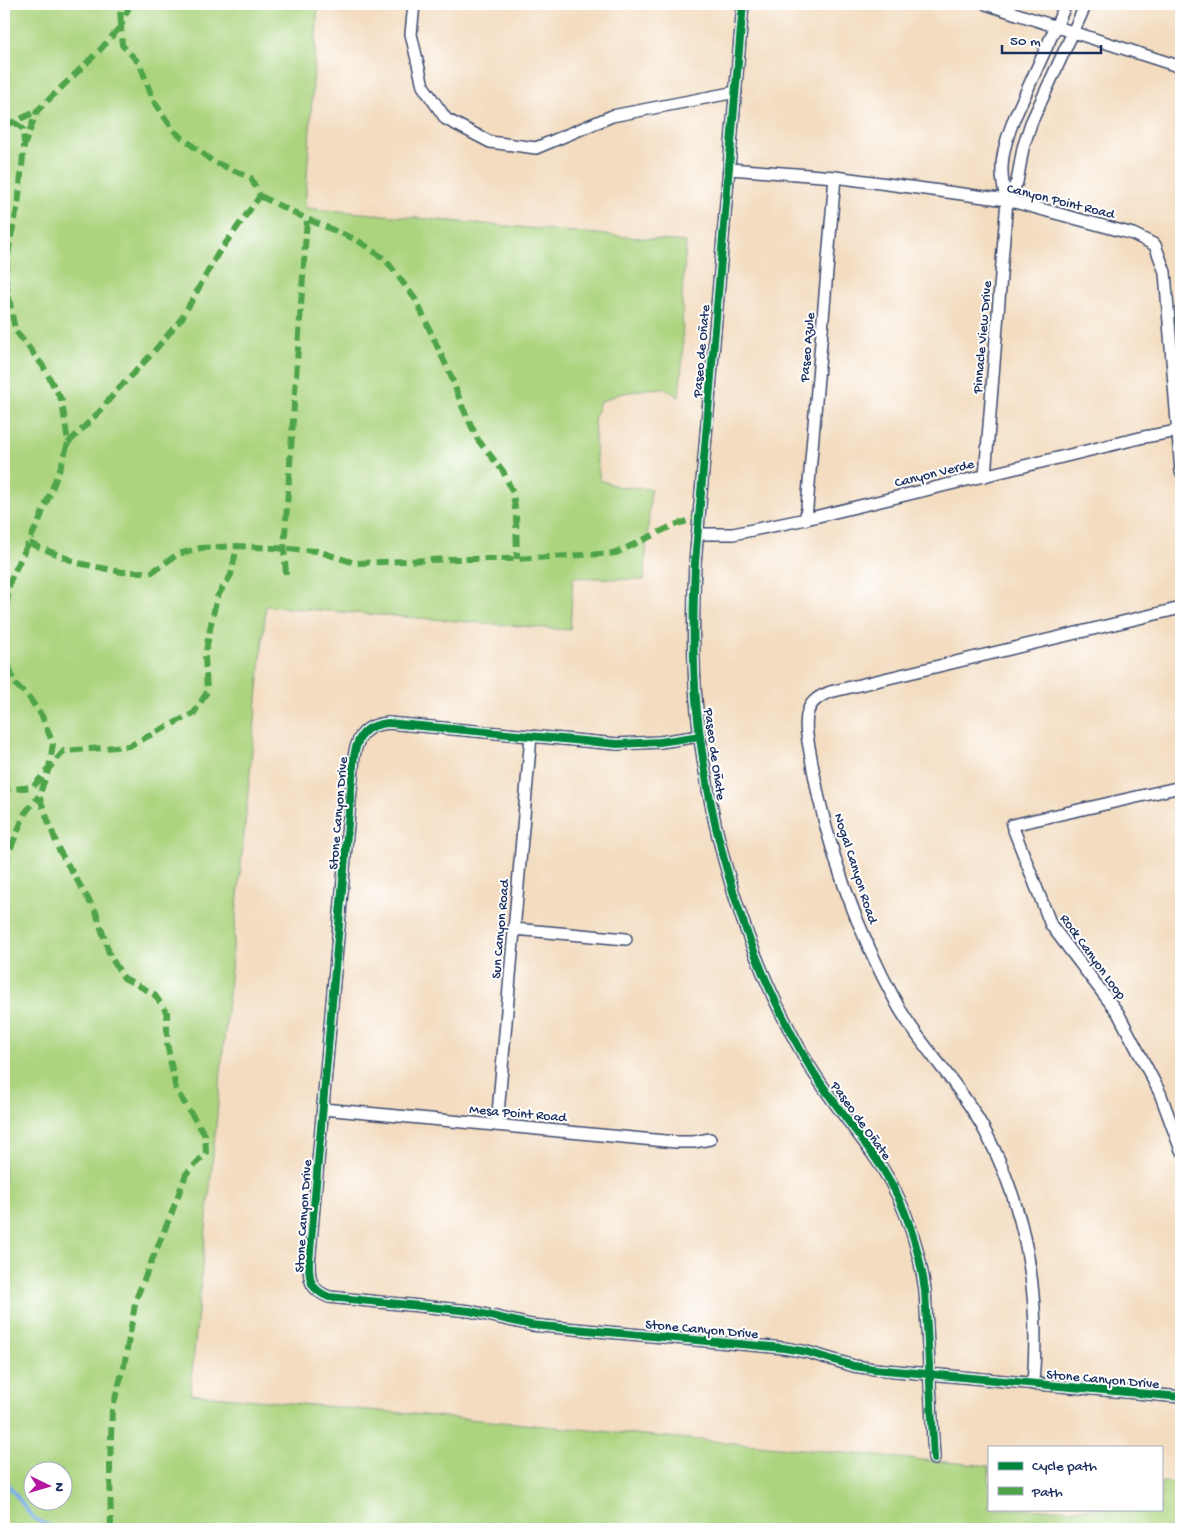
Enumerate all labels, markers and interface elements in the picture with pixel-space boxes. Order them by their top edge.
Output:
scale bar [1002,22,1101,54]
text: 50 m [1010,33,1041,51]
street label: Canyon Point Road [1005,181,1118,224]
street label: Pinnacle View Drive [970,279,997,395]
street label: Paseo de Oñate [690,303,715,399]
street label: Paseo Azule [797,311,820,384]
street label: Canyon Verde [893,456,977,493]
street label: Paseo de Oñate [698,706,729,802]
street label: Stone Canyon Drive [326,755,353,870]
street label: Nogal Canyon Road [829,811,881,928]
street label: Sun Canyon Road [489,877,514,980]
street label: Rock Canyon Loop [1055,911,1129,1004]
street label: Paseo de Oñate [825,1078,895,1165]
street label: Mesa Point Road [468,1102,569,1127]
street label: Stone Canyon Drive [292,1158,317,1273]
street label: Stone Canyon Drive [645,1317,760,1344]
street label: Stone Canyon Drive [1046,1367,1161,1394]
legend [988,1446,1162,1510]
text: Cycle path [1032,1458,1097,1476]
north arrow [22,1460,72,1510]
text: N [50,1482,67,1492]
text: Path [1031,1484,1063,1502]

